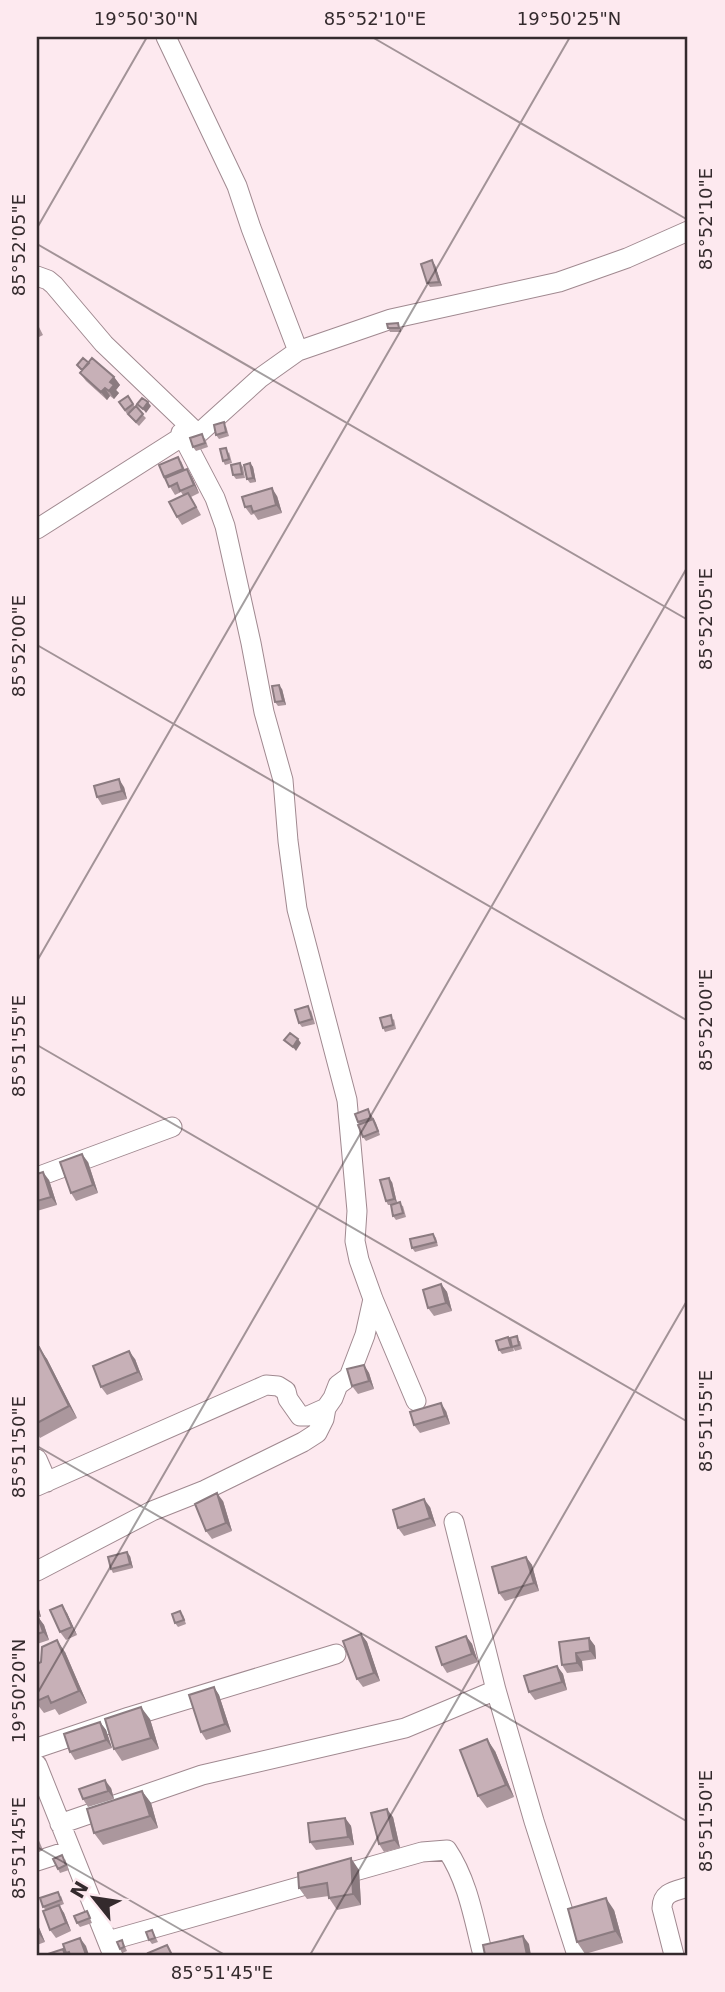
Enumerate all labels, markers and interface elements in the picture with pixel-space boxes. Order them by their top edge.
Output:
text: 19°50'30"N [94,8,198,29]
text: 85°52'10"E [324,8,426,29]
text: 19°50'25"N [517,8,621,29]
text: 85°52'10"E [695,168,716,270]
text: 85°52'05"E [8,194,29,296]
text: 85°52'05"E [695,568,716,670]
text: 85°52'00"E [8,595,29,697]
text: 85°52'00"E [695,969,716,1071]
text: 85°51'55"E [8,995,29,1097]
text: 85°51'55"E [695,1370,716,1472]
text: 85°51'50"E [8,1396,29,1498]
text: 19°50'20"N [8,1639,29,1743]
text: 85°51'50"E [695,1770,716,1872]
text: 85°51'45"E [8,1797,29,1899]
north arrow [60,1862,130,1932]
text: N [66,1877,93,1902]
text: 85°51'45"E [171,1962,273,1983]

